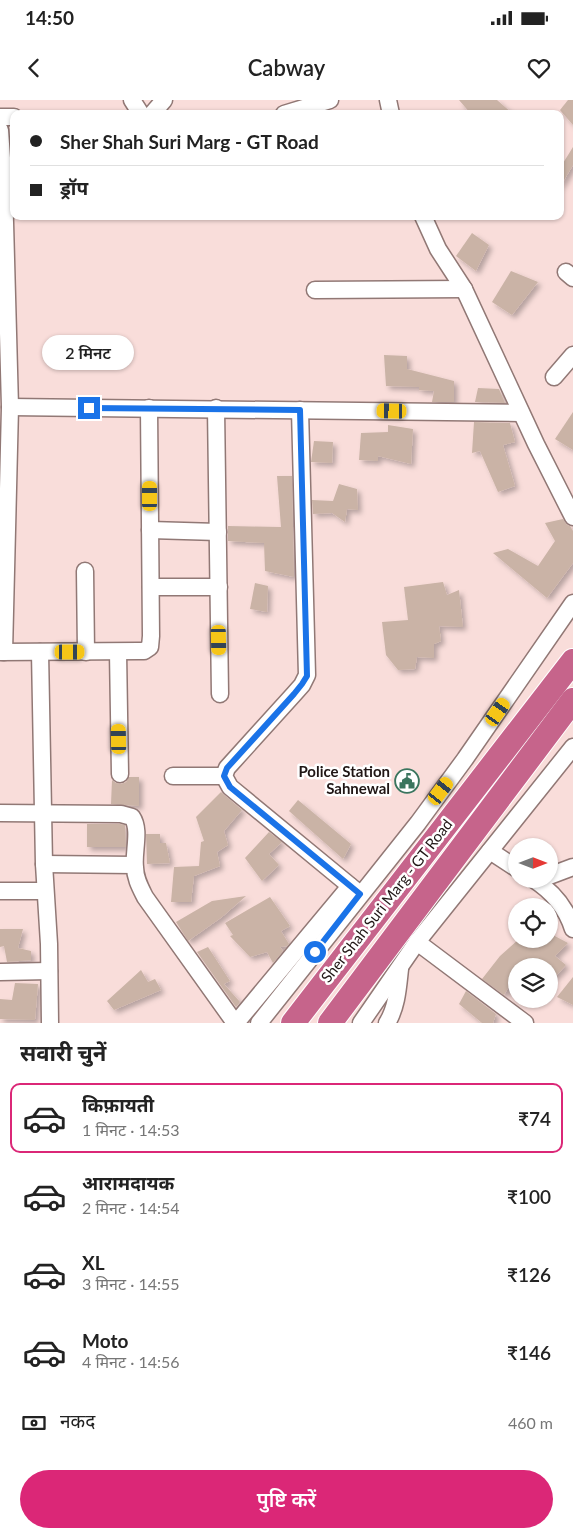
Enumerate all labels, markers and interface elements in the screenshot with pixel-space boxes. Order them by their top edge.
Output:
text: 14:50 [25,6,74,29]
icon: back [20,54,48,82]
text: Cabway [248,54,325,81]
icon: heart [525,54,553,82]
text: Sher Shah Suri Marg - GT Road [60,130,319,153]
text: ड्रॉप [60,176,88,199]
callout: 2 मिनट [43,336,135,370]
text: 2 मिनट [65,343,111,362]
route end [78,397,100,419]
car [376,403,407,419]
car [142,481,157,511]
car [211,625,226,655]
car [55,645,85,660]
car [483,695,512,729]
car [111,724,126,754]
place label: Police Station Sahnewal [298,762,390,797]
public building icon: Police Station Sahnewal [394,768,420,794]
car [425,775,456,807]
street label: Sher Shah Suri Marg - GT Road [317,815,456,986]
north arrow [508,838,558,888]
map controls [508,838,558,1008]
button: locate [508,898,558,948]
route start [304,941,326,963]
button: layers [508,958,558,1008]
text: सवारी चुनें [20,1039,106,1066]
text: किफ़ायती [82,1093,154,1116]
icon: car [22,1096,67,1141]
text: ₹74 [518,1107,551,1130]
text: 1 मिनट · 14:53 [82,1120,180,1139]
text: आरामदायक [82,1171,174,1194]
icon: car [22,1174,67,1219]
text: ₹100 [507,1185,551,1208]
text: 2 मिनट · 14:54 [82,1198,180,1217]
text: XL [82,1251,105,1274]
icon: car [22,1252,67,1297]
text: ₹126 [507,1263,551,1286]
text: 3 मिनट · 14:55 [82,1274,180,1293]
text: Moto [82,1329,128,1352]
icon: car [22,1330,67,1375]
text: ₹146 [507,1341,551,1364]
text: 4 मिनट · 14:56 [82,1352,180,1371]
icon: cash [20,1409,48,1437]
text: नकद [60,1409,95,1432]
text: 460 m [508,1413,553,1432]
button: पुष्टि करें [20,1470,553,1528]

